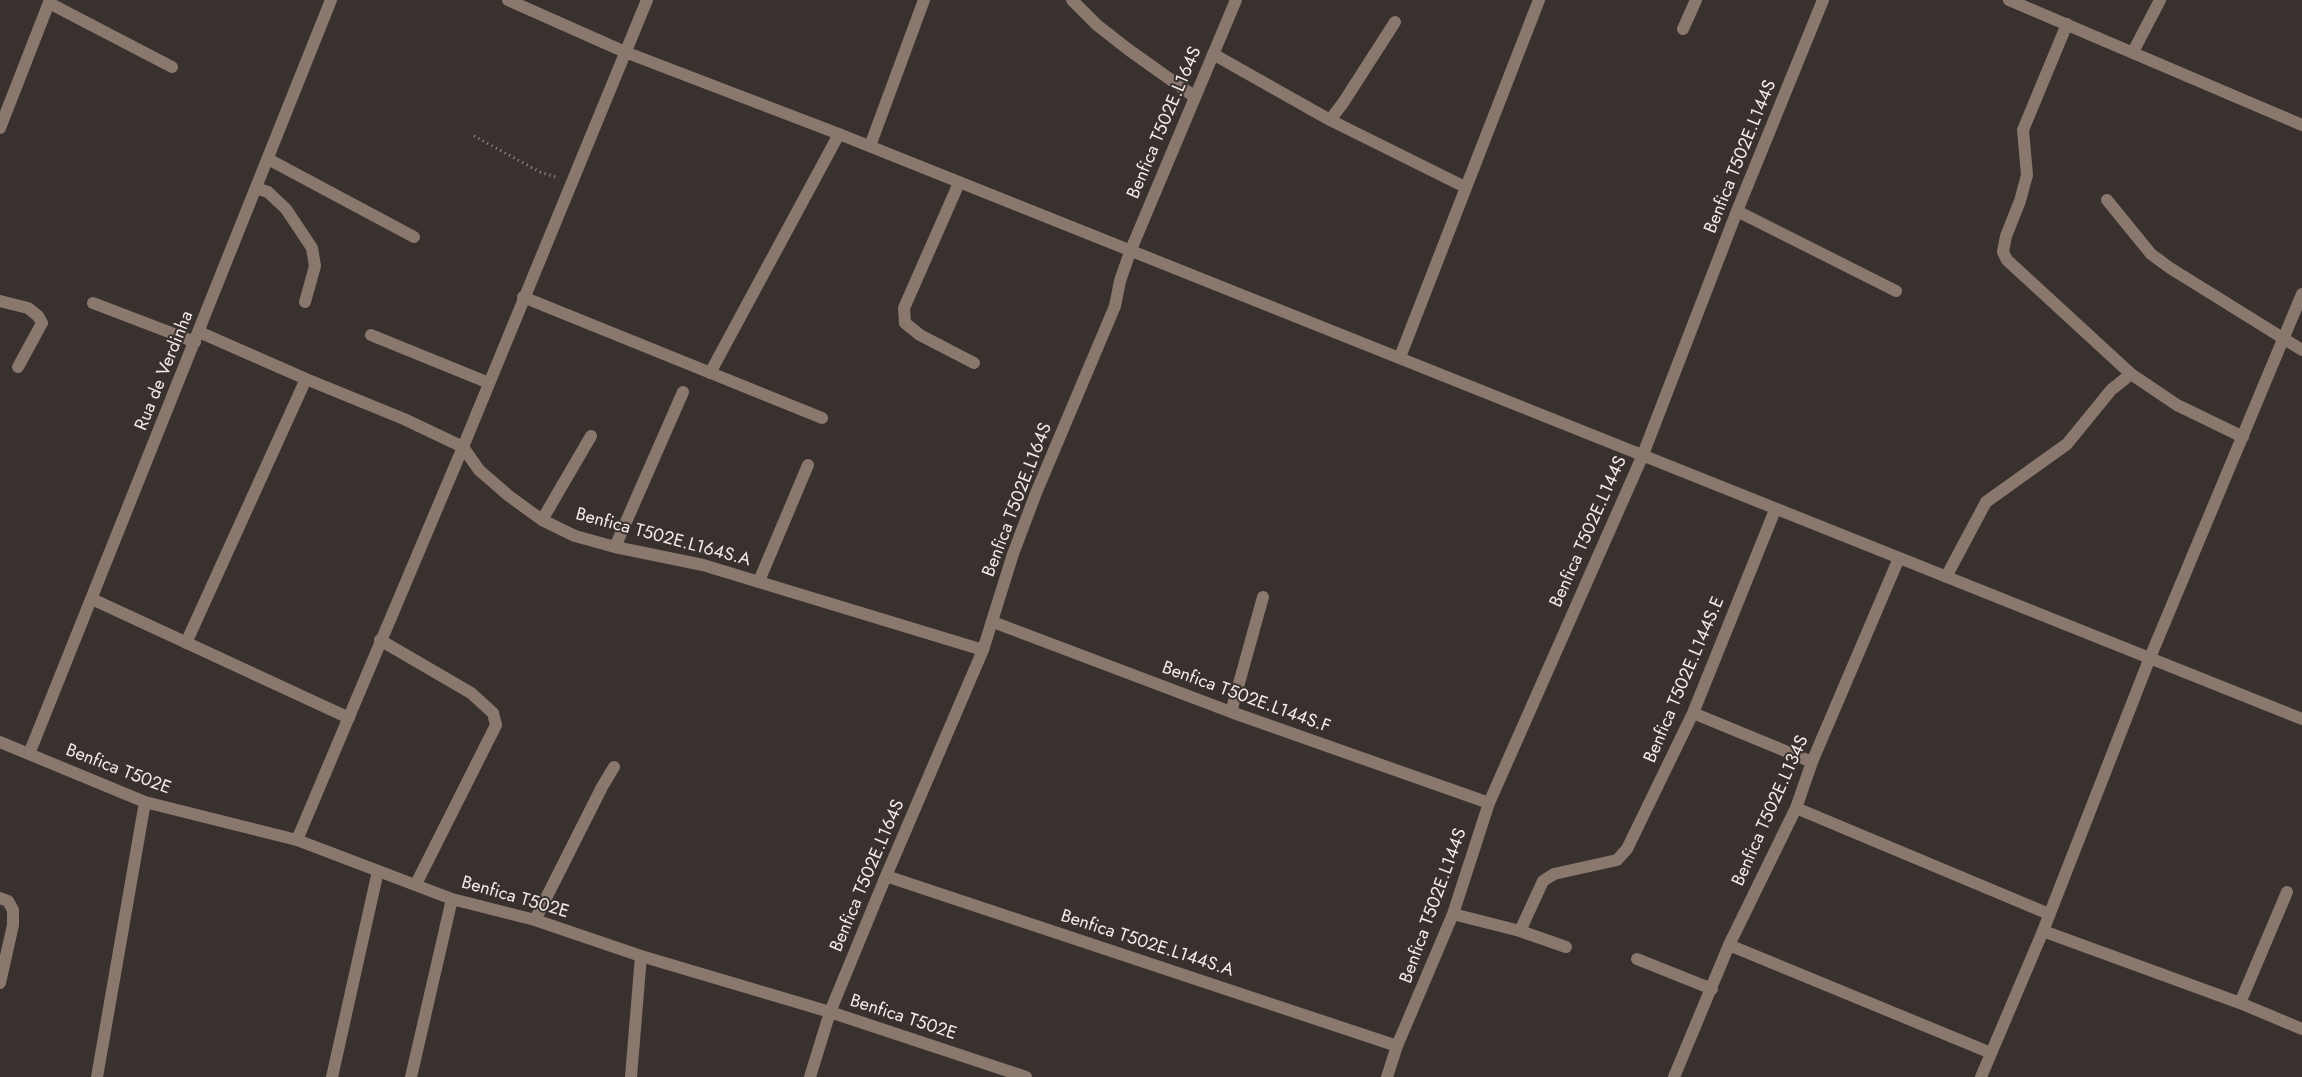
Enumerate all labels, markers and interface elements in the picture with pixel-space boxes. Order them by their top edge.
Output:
street label: Benfica T502E.L164S [1123,44,1207,202]
street label: Benfica T502E.L144S [1700,77,1782,237]
street label: Rua de Verdinha [131,308,199,434]
street label: Benfica T502E.L164S [979,420,1057,580]
street label: Benfica T502E.L144S [1546,453,1632,611]
street label: Benfica T502E.L164S.A [573,504,753,572]
street label: Benfica T502E.L144S.E [1640,594,1730,766]
street label: Benfica T502E.L144S.F [1159,657,1333,739]
street label: Benfica T502E.L134S [1728,732,1814,890]
street label: Benfica T502E [62,740,174,800]
street label: Benfica T502E.L164S [826,797,910,955]
street label: Benfica T502E.L144S [1396,826,1472,986]
street label: Benfica T502E [459,872,571,924]
street label: Benfica T502E.L144S.A [1058,906,1236,982]
street label: Benfica T502E [847,991,959,1045]

